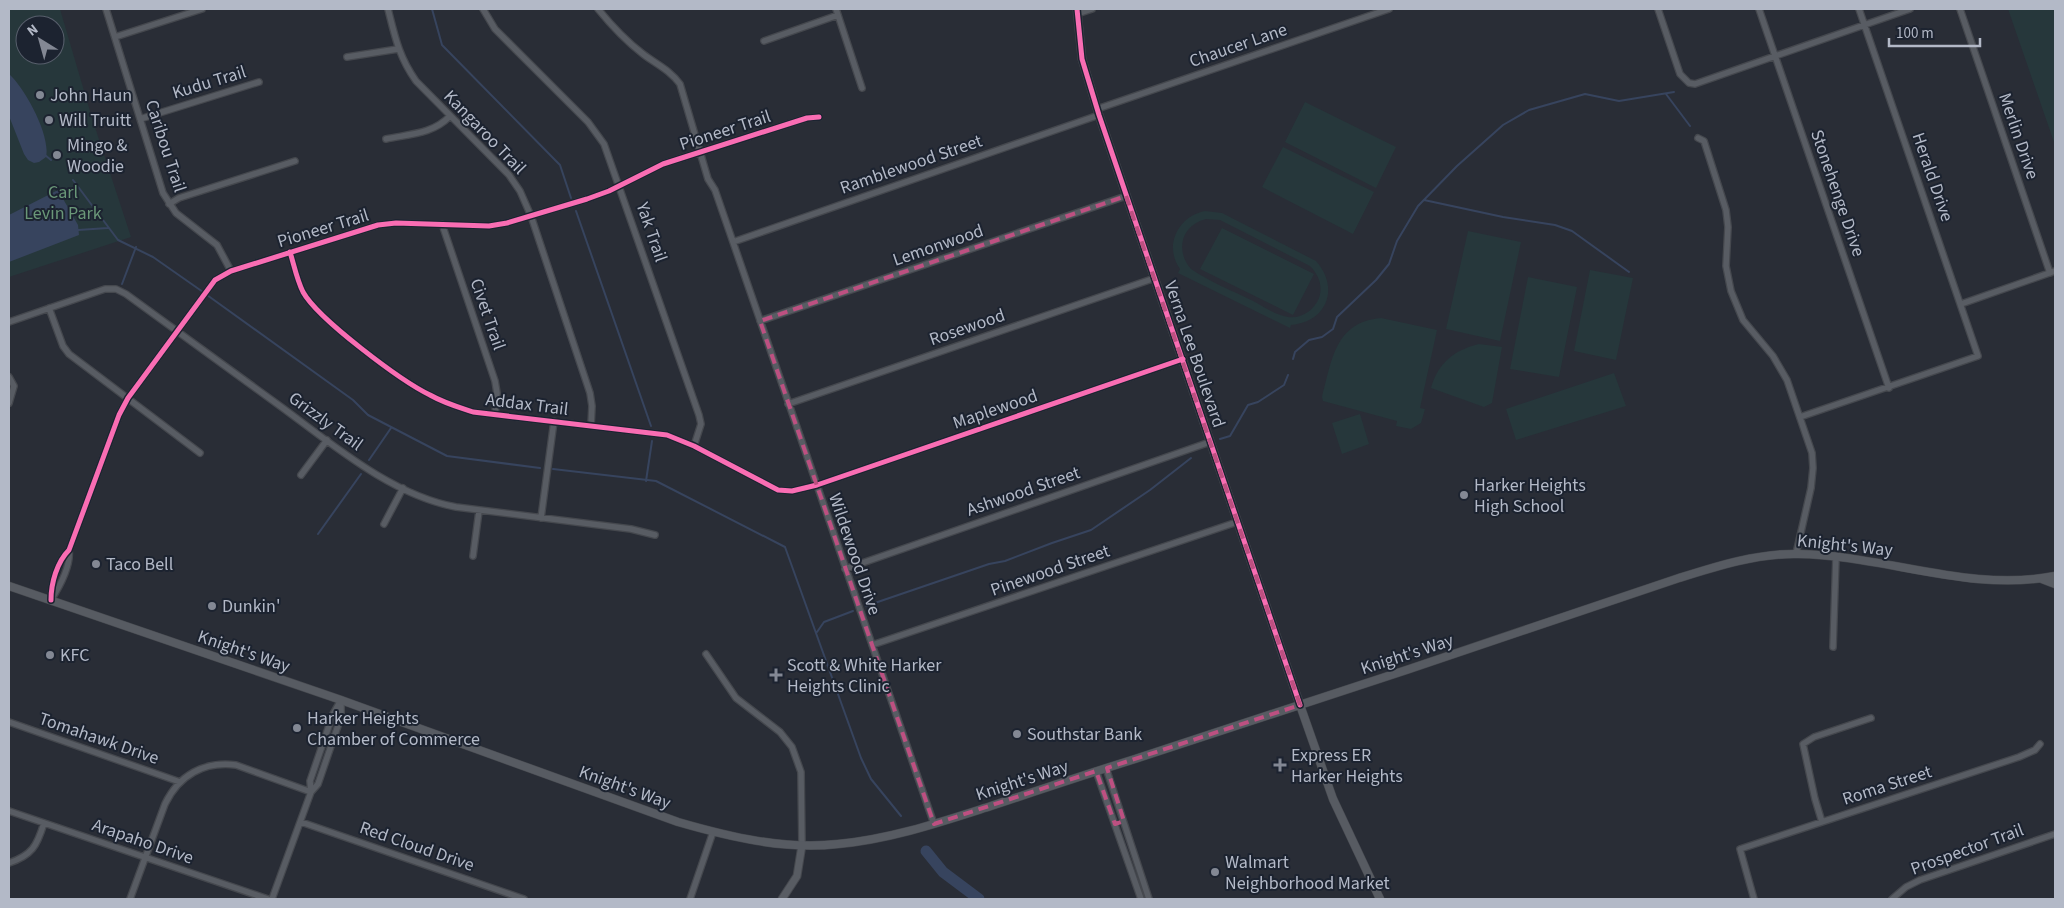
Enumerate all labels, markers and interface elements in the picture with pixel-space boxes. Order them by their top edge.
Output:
north arrow [15,15,65,65]
scale bar [1889,15,1980,47]
street label: Chaucer Lane [1186,17,1291,74]
text: N [23,20,43,41]
text: 100 m [1896,23,1934,44]
street label: Kudu Trail [169,59,249,106]
place label: John Haun [50,83,132,108]
street label: Kangaroo Trail [438,84,532,180]
marker: John Haun [34,89,46,101]
street label: Merlin Drive [1992,90,2045,183]
street label: Caribou Trail [139,97,192,196]
street label: Pioneer Trail [676,104,774,157]
place label: Will Truitt [59,108,131,133]
marker: Will Truitt [43,114,55,126]
street label: Stonehenge Drive [1804,126,1871,260]
street label: Ramblewood Street [837,128,986,201]
street label: Herald Drive [1906,129,1959,225]
place label: Mingo & Woodie [67,133,128,179]
marker: Mingo & Woodie [51,149,63,161]
park label: Carl Levin Park [24,180,102,226]
street label: Yak Trail [629,198,673,265]
street label: Pioneer Trail [274,203,372,254]
street label: Lemonwood [889,218,987,273]
street label: Civet Trail [464,275,511,353]
street label: Verna Lee Boulevard [1158,277,1231,431]
street label: Rosewood [926,303,1008,352]
street label: Maplewood [949,383,1041,436]
street label: Grizzly Trail [283,386,368,457]
street label: Addax Trail [484,387,570,422]
street label: Ashwood Street [963,460,1083,523]
place label: Harker Heights High School [1474,473,1586,519]
marker: Harker Heights High School [1458,489,1470,501]
street label: Wildewood Drive [822,490,887,618]
street label: Knight's Way [1796,528,1895,563]
street label: Pinewood Street [987,538,1113,603]
place label: Taco Bell [106,552,173,577]
marker: Taco Bell [90,558,102,570]
place label: Dunkin' [222,594,280,619]
marker: Dunkin' [206,600,218,612]
street label: Knight's Way [194,624,294,679]
street label: Knight's Way [1358,628,1457,681]
place label: KFC [60,643,89,668]
marker: KFC [44,649,56,661]
place label: Scott & White Harker Heights Clinic [787,653,942,699]
marker: Scott & White Harker Heights Clinic [769,668,783,682]
street label: Tomahawk Drive [35,706,162,771]
place label: Harker Heights Chamber of Commerce [307,706,480,752]
marker: Harker Heights Chamber of Commerce [291,722,303,734]
place label: Southstar Bank [1027,722,1142,747]
marker: Southstar Bank [1011,728,1023,740]
place label: Express ER Harker Heights [1291,743,1403,789]
street label: Knight's Way [973,754,1072,807]
marker: Express ER Harker Heights [1273,758,1287,772]
street label: Knight's Way [575,759,675,816]
street label: Roma Street [1839,759,1935,812]
street label: Arapaho Drive [89,812,197,871]
street label: Red Cloud Drive [356,815,478,878]
street label: Prospector Trail [1907,817,2027,882]
place label: Walmart Neighborhood Market [1225,850,1390,896]
marker: Walmart Neighborhood Market [1209,866,1221,878]

